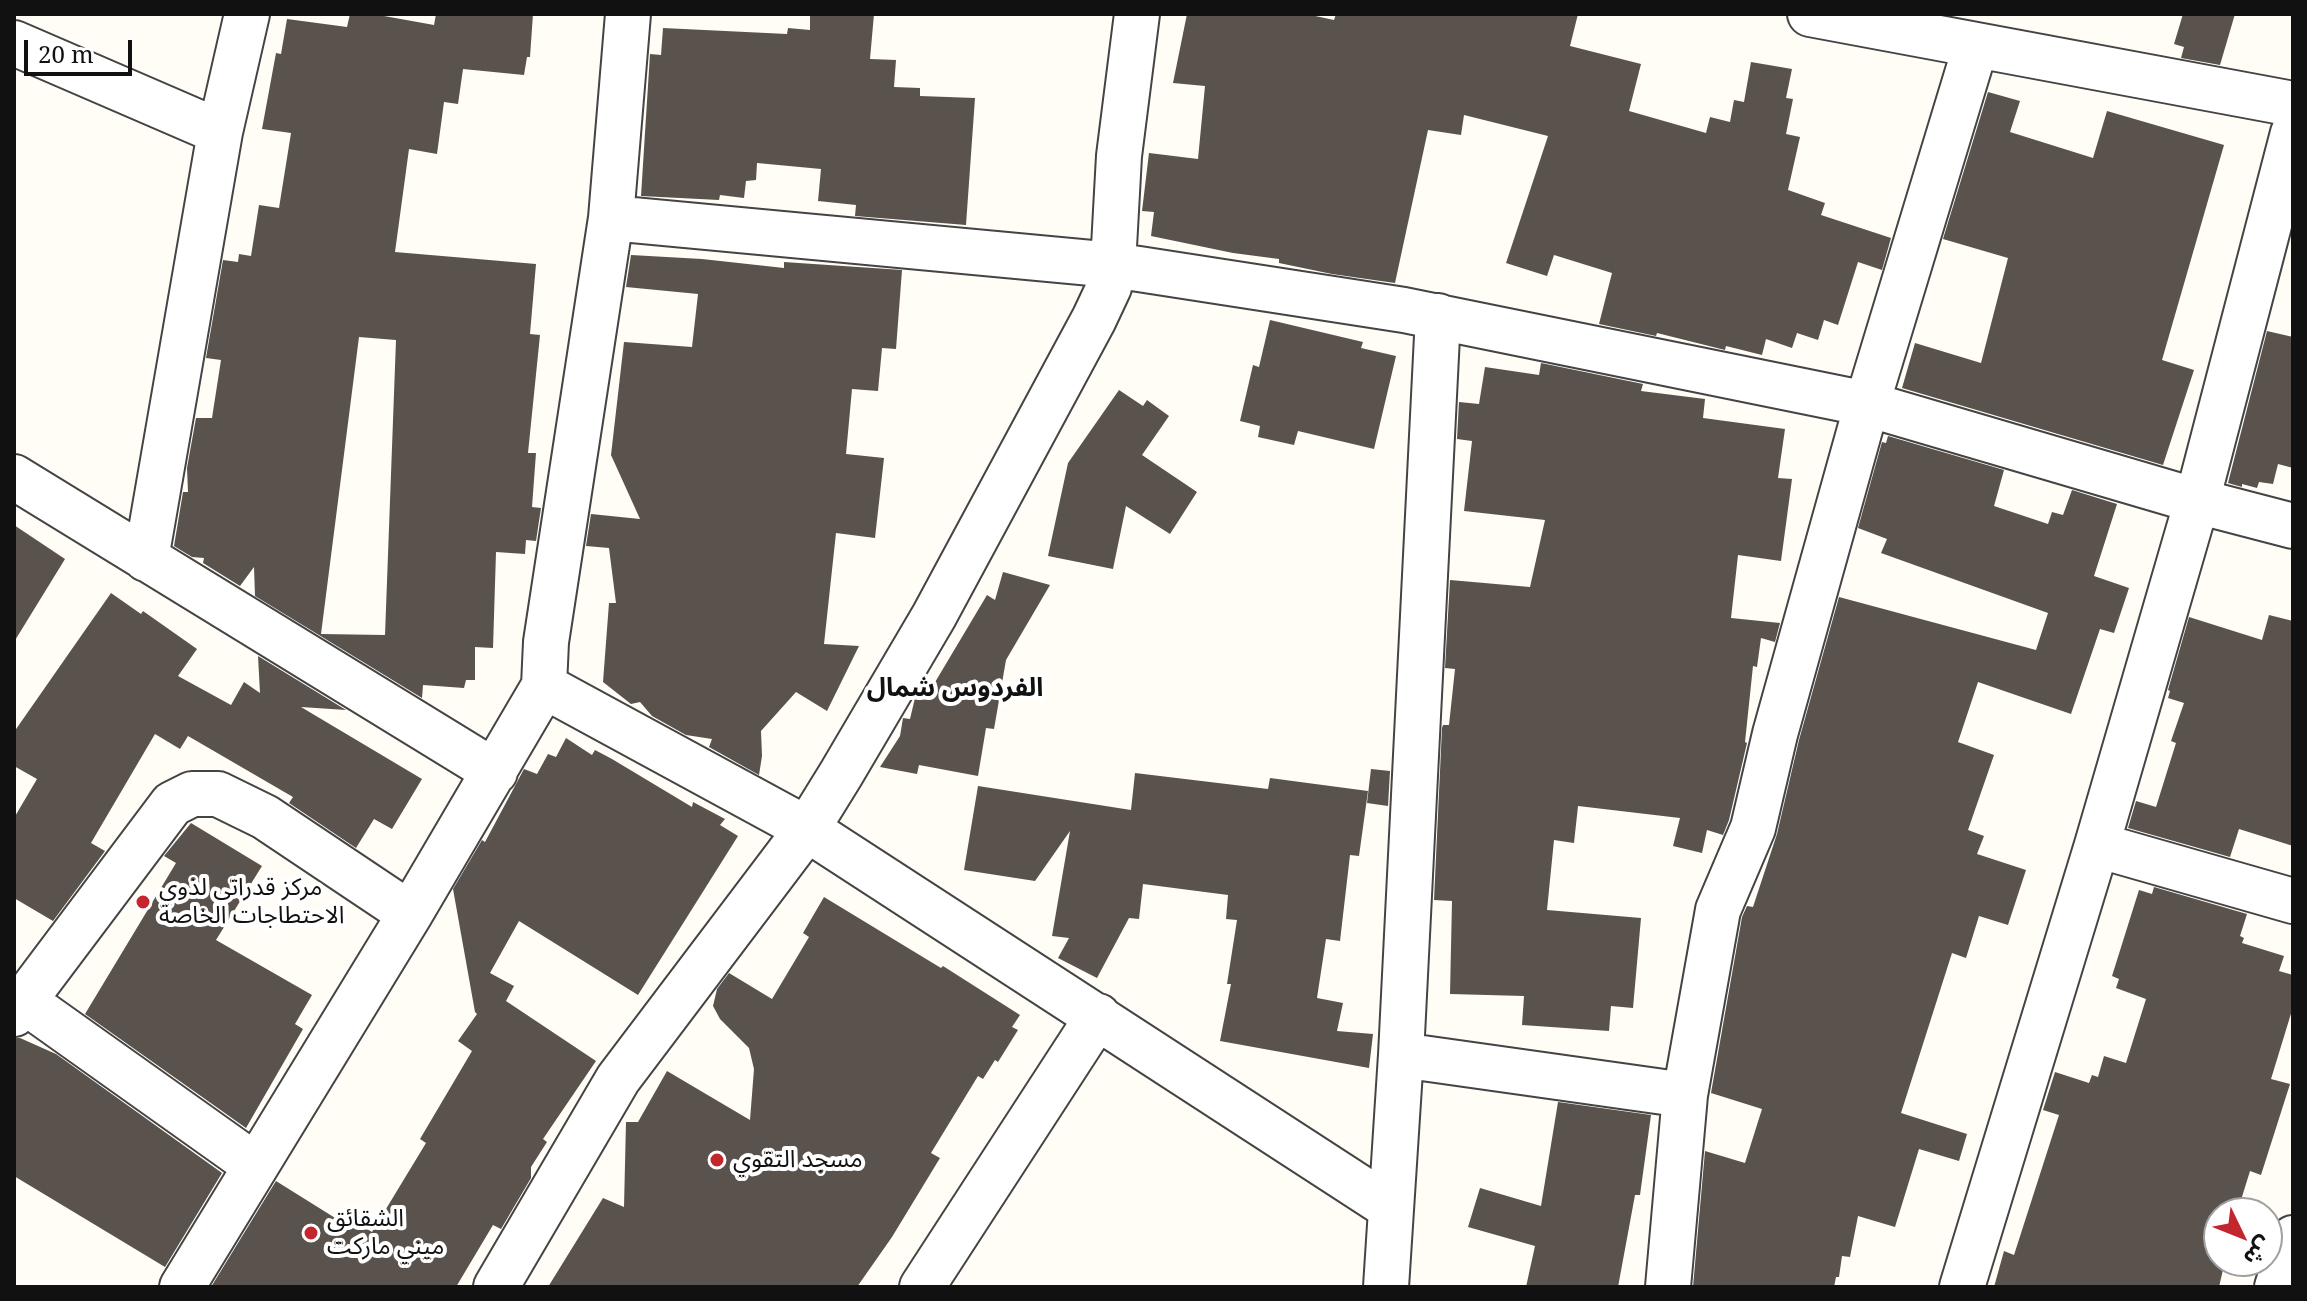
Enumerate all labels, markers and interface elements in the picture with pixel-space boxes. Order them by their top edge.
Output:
scale bar [28,24,136,74]
text: 20 m [38,37,94,70]
district label: الفردوس شمال [867,673,1043,705]
place label: مركز قدراتي لذوي الاحتطاجات الخاصة [159,874,345,930]
marker: مركز قدراتي لذوي الاحتطاجات الخاصة [134,893,152,911]
place label: مسجد التقوي [733,1146,863,1174]
marker: مسجد التقوي [708,1151,726,1169]
north arrow [2203,1197,2283,1277]
place label: الشقائق ميني ماركت [327,1205,444,1261]
marker: الشقائق ميني ماركت [302,1224,320,1242]
text: ش [2238,1231,2280,1273]

